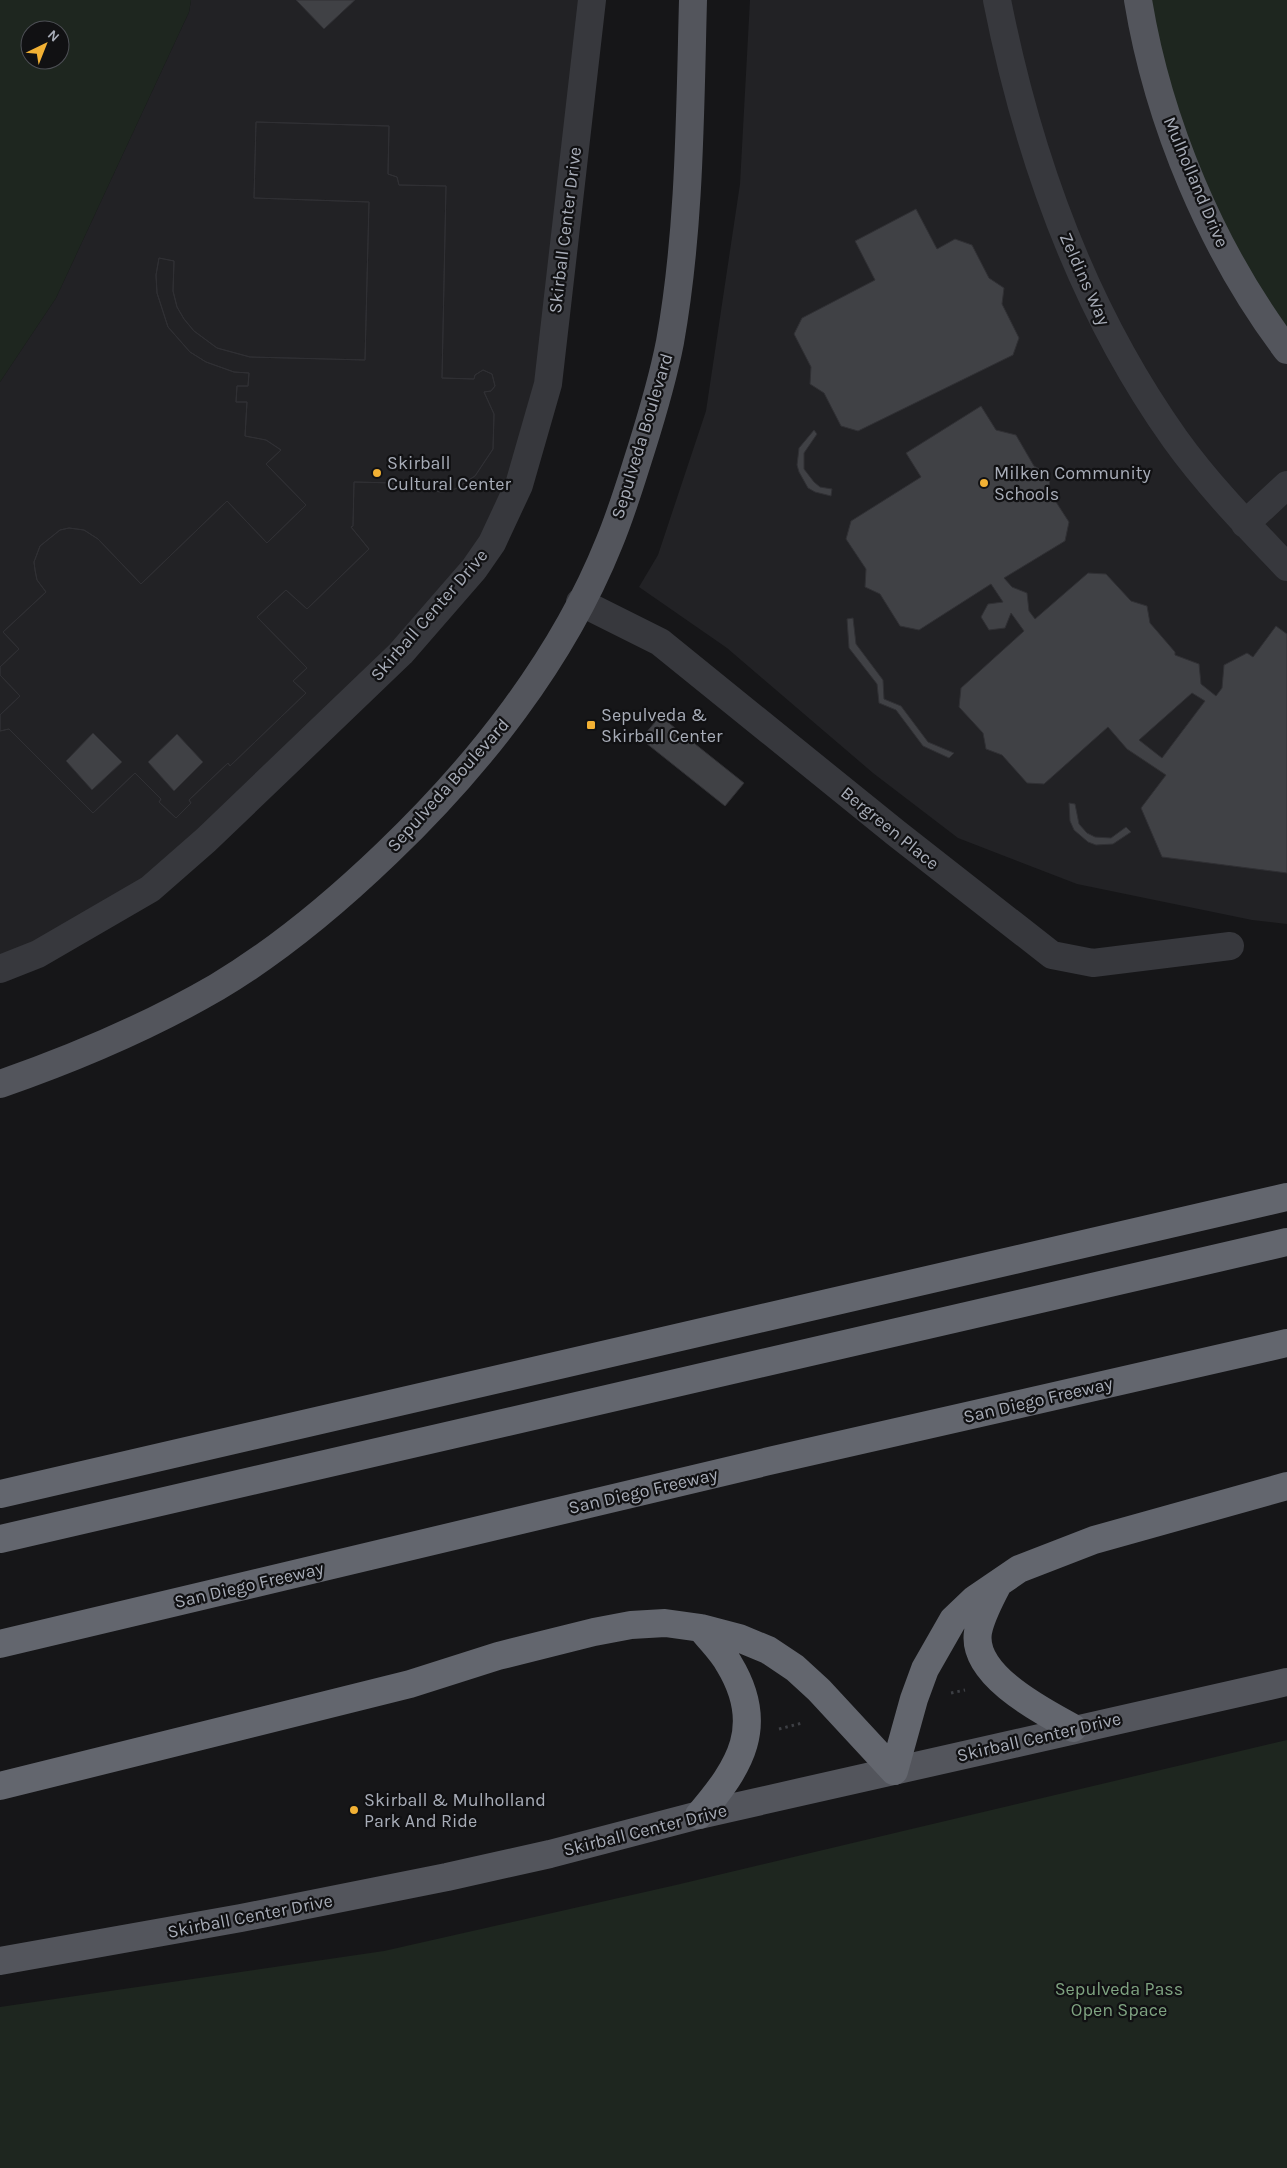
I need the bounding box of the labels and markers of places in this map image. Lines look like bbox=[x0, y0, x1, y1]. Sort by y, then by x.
place label: Skirball Cultural Center bbox=[387, 452, 512, 495]
place label: Milken Community Schools bbox=[994, 462, 1152, 505]
marker: Skirball Cultural Center bbox=[371, 467, 383, 479]
marker: Milken Community Schools bbox=[978, 477, 990, 489]
place label: Sepulveda & Skirball Center bbox=[601, 704, 723, 747]
marker: Sepulveda & Skirball Center bbox=[585, 719, 597, 731]
place label: Skirball & Mulholland Park And Ride bbox=[364, 1789, 546, 1832]
marker: Skirball & Mulholland Park And Ride bbox=[348, 1804, 360, 1816]

